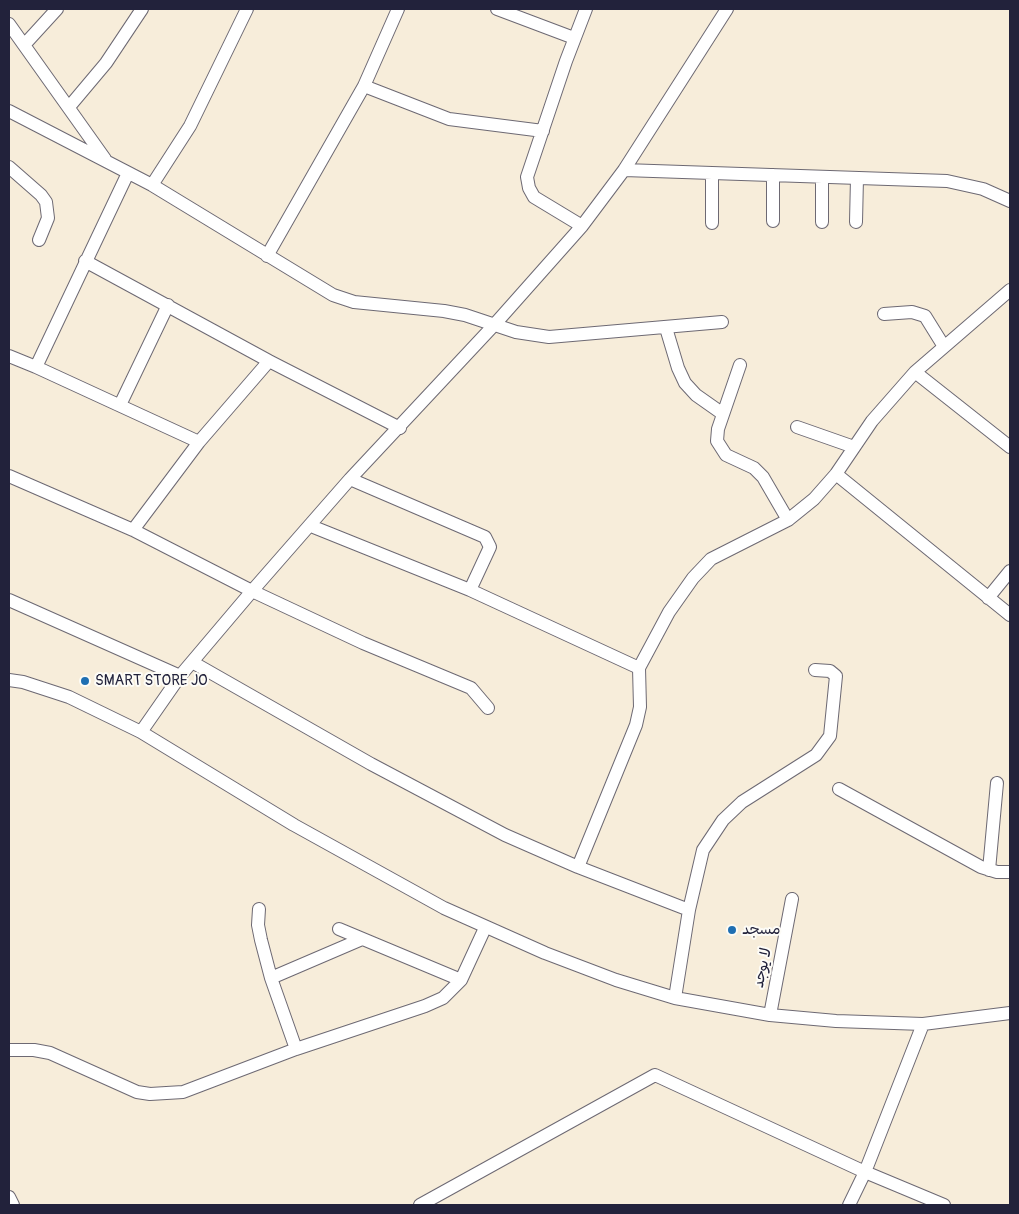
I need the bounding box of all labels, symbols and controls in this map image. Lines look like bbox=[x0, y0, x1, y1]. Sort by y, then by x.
place label: SMART STORE JO bbox=[95, 672, 208, 690]
marker: SMART STORE JO bbox=[79, 675, 91, 687]
place label: مسجد bbox=[742, 921, 781, 939]
marker: مسجد bbox=[726, 924, 738, 936]
street label: لا يوجد bbox=[750, 946, 776, 990]

